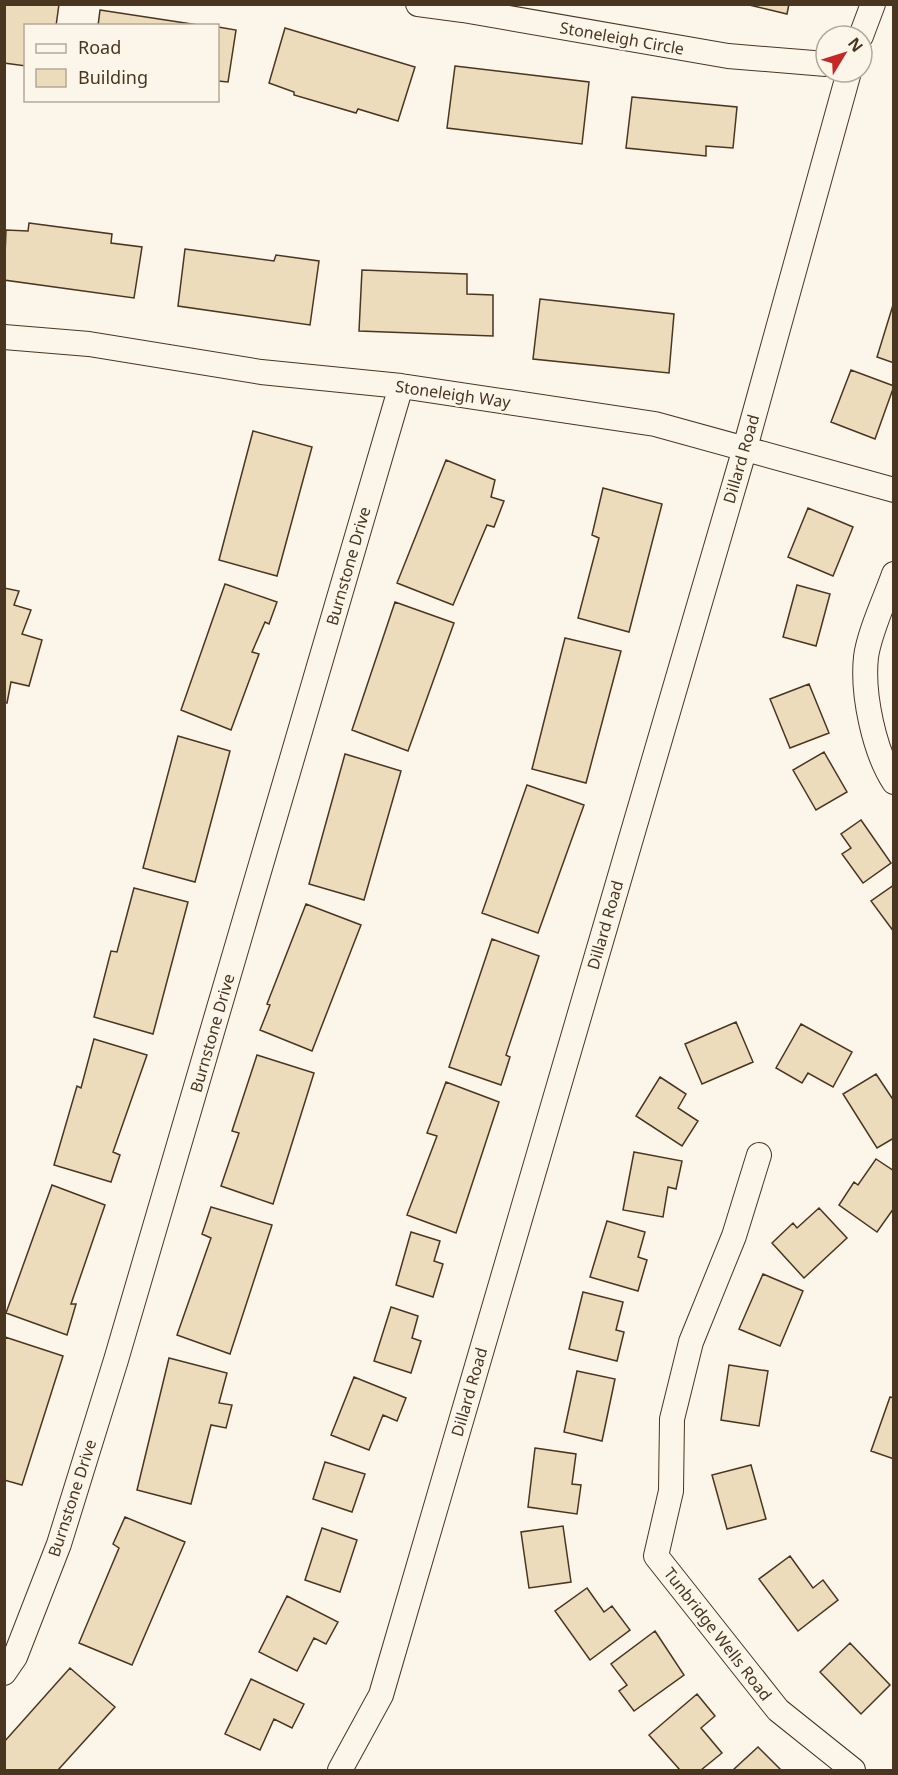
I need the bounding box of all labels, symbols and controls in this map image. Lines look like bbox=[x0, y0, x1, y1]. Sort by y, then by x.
street label: Stoneleigh Circle bbox=[558, 16, 686, 60]
legend bbox=[24, 24, 219, 102]
north arrow bbox=[814, 24, 874, 84]
text: N bbox=[843, 33, 868, 57]
text: Road bbox=[78, 35, 121, 59]
text: Building bbox=[78, 65, 148, 89]
street label: Stoneleigh Way bbox=[394, 375, 513, 413]
street label: Dillard Road bbox=[718, 412, 764, 506]
street label: Burnstone Drive bbox=[321, 504, 375, 628]
street label: Dillard Road bbox=[582, 878, 628, 972]
street label: Burnstone Drive bbox=[185, 971, 239, 1095]
street label: Dillard Road bbox=[446, 1345, 492, 1439]
street label: Burnstone Drive bbox=[43, 1436, 101, 1560]
street label: Tunbridge Wells Road bbox=[659, 1563, 777, 1705]

